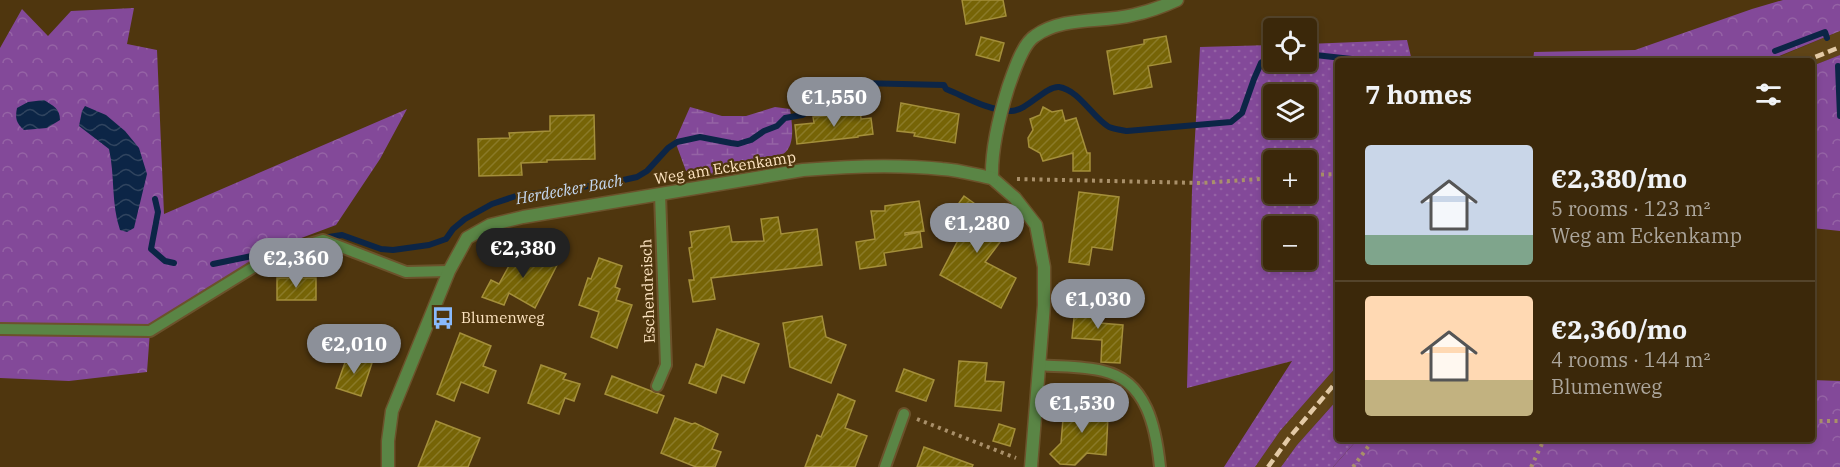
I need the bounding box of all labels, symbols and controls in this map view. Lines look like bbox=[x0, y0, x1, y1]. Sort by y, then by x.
map controls bbox=[1263, 18, 1317, 270]
button: locate bbox=[1263, 18, 1317, 72]
pin: €1,550 bbox=[785, 77, 883, 128]
text: 7 homes bbox=[1365, 77, 1472, 111]
icon: filters bbox=[1752, 78, 1785, 111]
text: €1,550 bbox=[801, 83, 867, 110]
button: layers bbox=[1263, 84, 1317, 138]
street label: Weg am Eckenkamp bbox=[653, 147, 797, 188]
button: + bbox=[1263, 150, 1317, 204]
text: €2,380/mo bbox=[1551, 161, 1687, 195]
icon: home bbox=[1413, 169, 1485, 241]
water label: Herdecker Bach bbox=[513, 170, 624, 208]
text: 5 rooms · 123 m² bbox=[1551, 195, 1710, 222]
pin: €1,280 bbox=[928, 203, 1026, 254]
text: €1,280 bbox=[944, 209, 1010, 236]
button: − bbox=[1263, 216, 1317, 270]
text: Weg am Eckenkamp bbox=[1551, 222, 1742, 249]
pin: €2,380 bbox=[474, 228, 572, 279]
text: €2,380 bbox=[490, 234, 556, 261]
pin: €2,360 bbox=[247, 238, 345, 289]
street label: Eschendreisch bbox=[636, 238, 659, 344]
text: €2,360 bbox=[263, 244, 329, 271]
pin: €1,030 bbox=[1049, 279, 1147, 330]
text: €1,030 bbox=[1065, 285, 1131, 312]
bus stop icon: Blumenweg bbox=[430, 305, 456, 331]
place label: Blumenweg bbox=[461, 308, 544, 327]
text: €2,360/mo bbox=[1551, 312, 1687, 346]
icon: home bbox=[1413, 320, 1485, 392]
pin: €2,010 bbox=[305, 324, 403, 375]
text: €2,010 bbox=[321, 330, 387, 357]
text: 4 rooms · 144 m² bbox=[1551, 346, 1710, 373]
text: Blumenweg bbox=[1551, 373, 1662, 400]
pin: €1,530 bbox=[1033, 383, 1131, 434]
text: €1,530 bbox=[1049, 389, 1115, 416]

